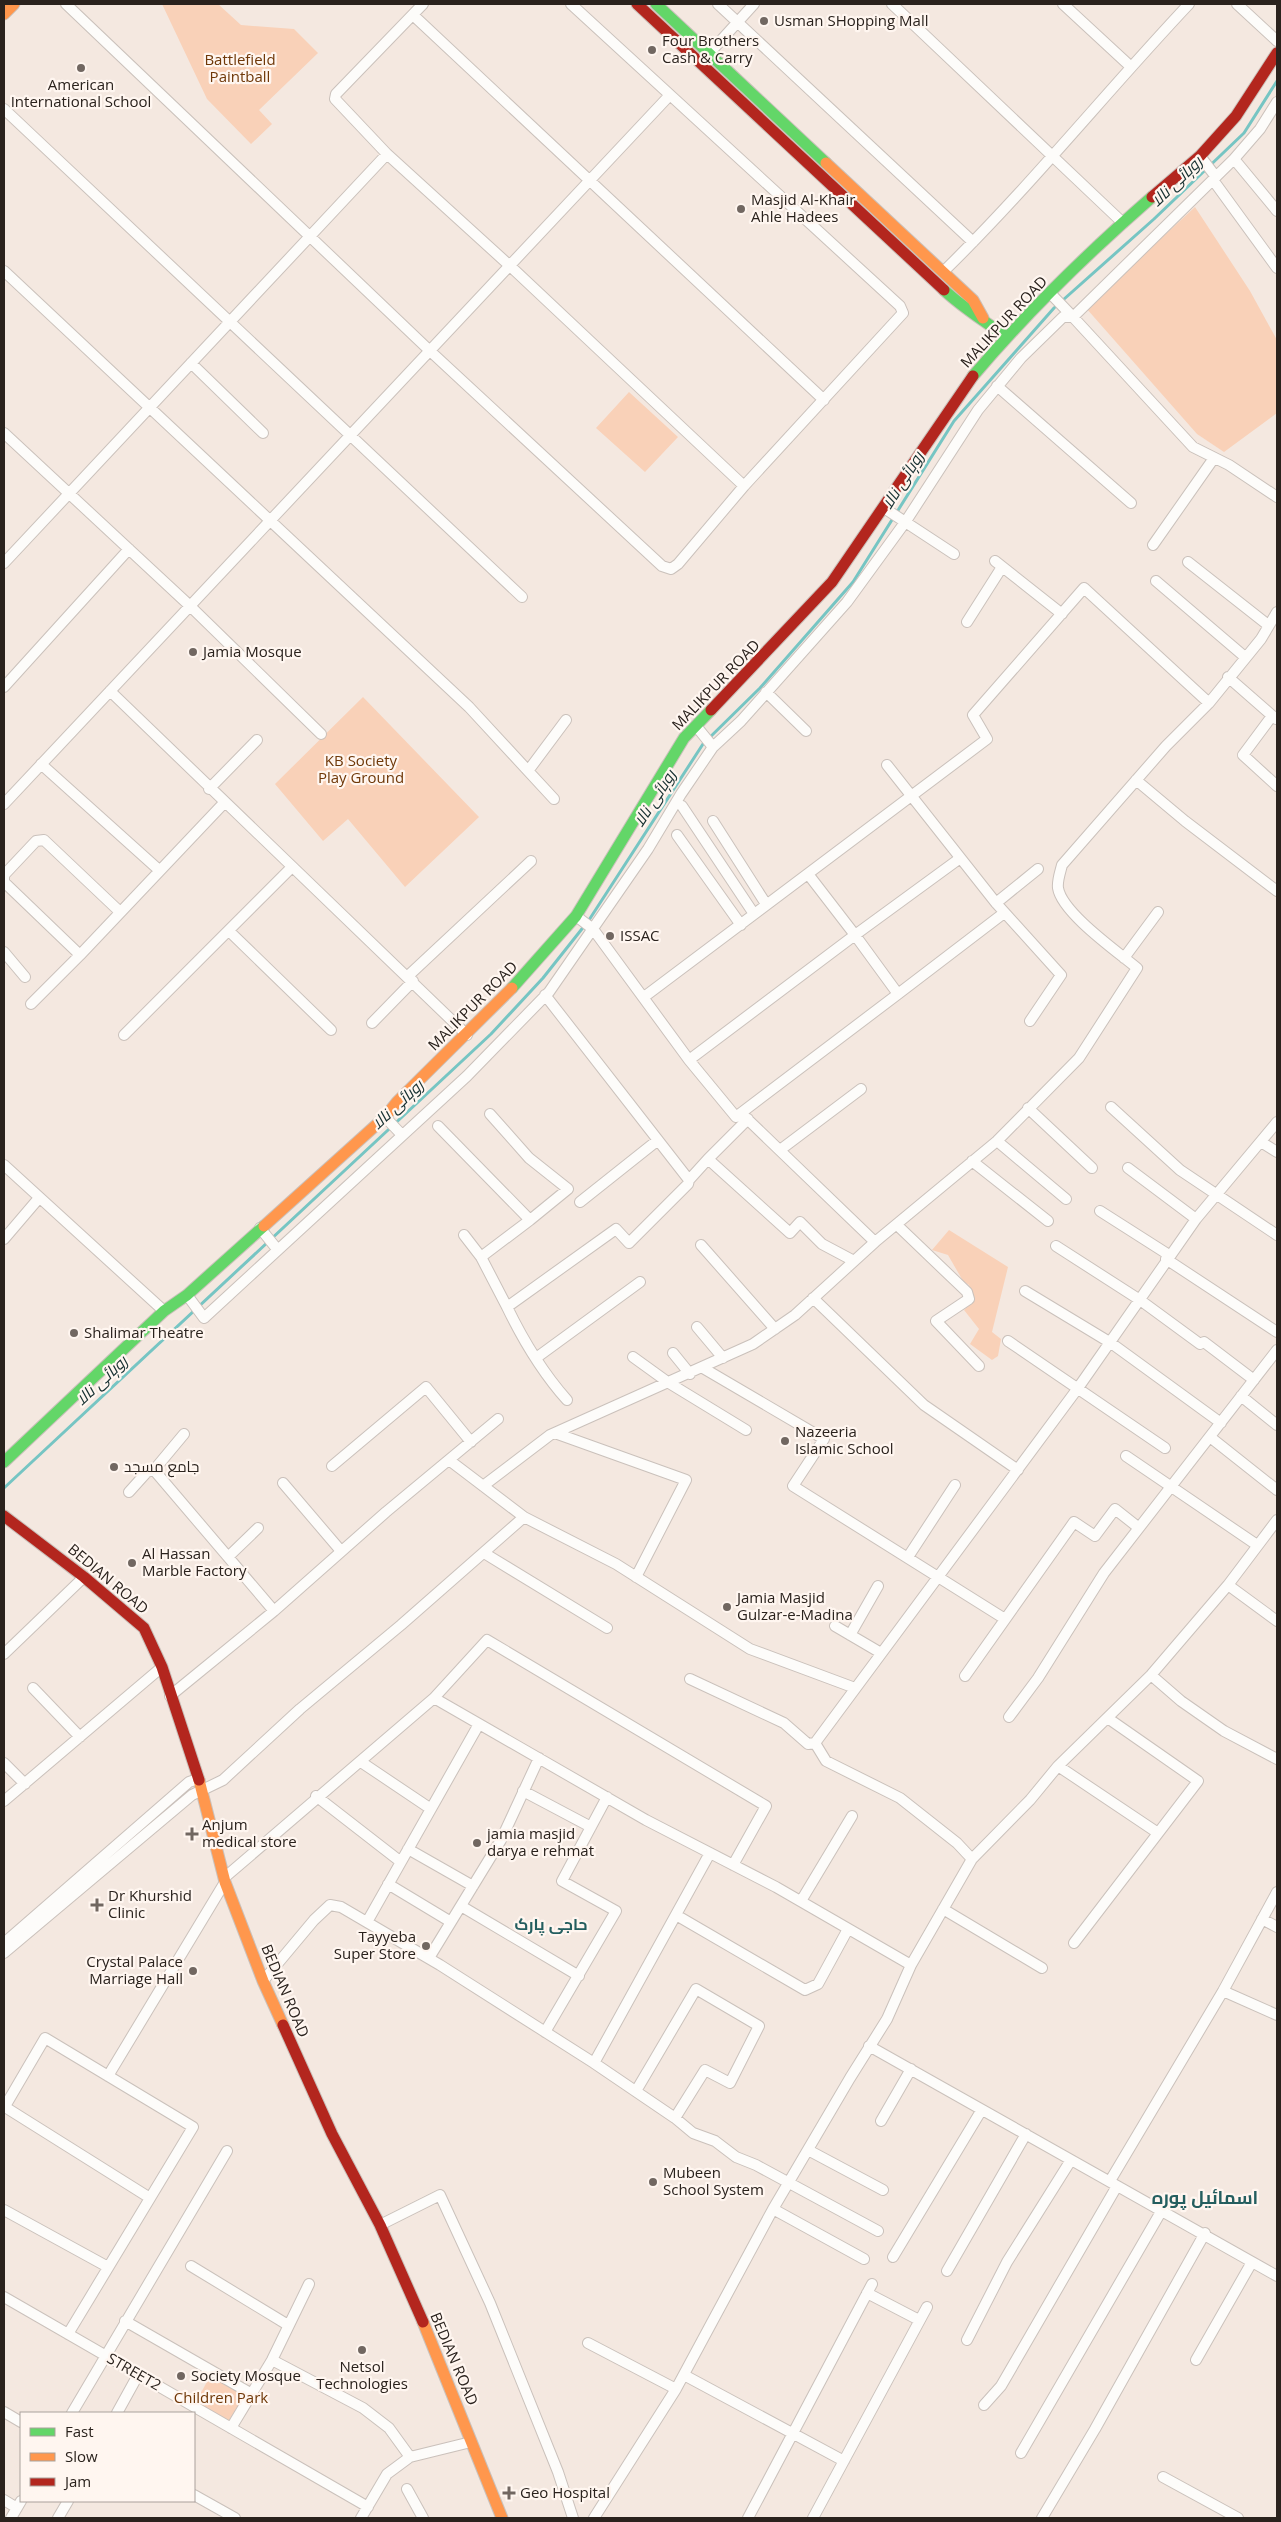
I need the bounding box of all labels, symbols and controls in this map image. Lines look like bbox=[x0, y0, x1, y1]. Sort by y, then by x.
place label: Usman SHopping Mall bbox=[774, 10, 929, 30]
marker: Usman SHopping Mall bbox=[758, 15, 770, 27]
place label: Four Brothers Cash & Carry bbox=[662, 30, 759, 67]
marker: Four Brothers Cash & Carry bbox=[646, 44, 658, 56]
park label: Battlefield Paintball bbox=[204, 49, 276, 86]
marker: American International School bbox=[75, 62, 87, 74]
place label: American International School bbox=[11, 74, 151, 111]
water label: روہائی نالا bbox=[1145, 150, 1208, 211]
place label: Masjid Al-Khair Ahle Hadees bbox=[751, 189, 855, 226]
marker: Masjid Al-Khair Ahle Hadees bbox=[735, 203, 747, 215]
street label: MALIKPUR ROAD bbox=[956, 271, 1051, 372]
water label: روہائی نالا bbox=[876, 446, 929, 513]
street label: MALIKPUR ROAD bbox=[667, 635, 764, 734]
place label: Jamia Mosque bbox=[201, 641, 302, 661]
marker: Jamia Mosque bbox=[187, 646, 199, 658]
park label: KB Society Play Ground bbox=[318, 750, 404, 787]
water label: روہائی نالا bbox=[627, 764, 682, 831]
place label: ISSAC bbox=[620, 925, 660, 945]
marker: ISSAC bbox=[604, 930, 616, 942]
street label: MALIKPUR ROAD bbox=[423, 956, 521, 1054]
water label: روہائی نالا bbox=[366, 1073, 429, 1134]
place label: Shalimar Theatre bbox=[84, 1322, 204, 1342]
marker: Shalimar Theatre bbox=[68, 1327, 80, 1339]
water label: روہائی نالا bbox=[70, 1349, 133, 1410]
place label: Nazeeria Islamic School bbox=[795, 1421, 894, 1458]
marker: Nazeeria Islamic School bbox=[779, 1435, 791, 1447]
place label: جامع مسجد bbox=[124, 1456, 199, 1478]
marker: جامع مسجد bbox=[108, 1461, 120, 1473]
street label: BEDIAN ROAD bbox=[64, 1539, 153, 1618]
place label: Al Hassan Marble Factory bbox=[142, 1543, 247, 1580]
marker: Al Hassan Marble Factory bbox=[126, 1557, 138, 1569]
place label: Jamia Masjid Gulzar-e-Madina bbox=[735, 1587, 853, 1624]
marker: Jamia Masjid Gulzar-e-Madina bbox=[721, 1601, 733, 1613]
place label: Anjum medical store bbox=[202, 1814, 297, 1851]
place label: jamia masjid darya e rehmat bbox=[486, 1823, 594, 1860]
marker: Anjum medical store bbox=[186, 1828, 198, 1840]
marker: jamia masjid darya e rehmat bbox=[471, 1837, 483, 1849]
place label: Dr Khurshid Clinic bbox=[108, 1885, 192, 1922]
marker: Dr Khurshid Clinic bbox=[90, 1898, 104, 1912]
district label: حاجی پارک bbox=[514, 1913, 588, 1936]
place label: Tayyeba Super Store bbox=[334, 1926, 416, 1963]
marker: Tayyeba Super Store bbox=[420, 1940, 432, 1952]
street label: BEDIAN ROAD bbox=[257, 1941, 314, 2040]
place label: Crystal Palace Marriage Hall bbox=[86, 1951, 183, 1988]
marker: Crystal Palace Marriage Hall bbox=[187, 1965, 199, 1977]
place label: Mubeen School System bbox=[663, 2162, 764, 2199]
marker: Mubeen School System bbox=[647, 2176, 659, 2188]
district label: اسمائیل پورہ bbox=[1152, 2185, 1258, 2210]
street label: BEDIAN ROAD bbox=[426, 2309, 483, 2408]
marker: Netsol Technologies bbox=[356, 2344, 368, 2356]
street label: STREET2 bbox=[104, 2348, 165, 2395]
place label: Netsol Technologies bbox=[316, 2356, 408, 2393]
place label: Society Mosque bbox=[191, 2365, 301, 2385]
marker: Society Mosque bbox=[175, 2370, 187, 2382]
park label: Children Park bbox=[174, 2387, 268, 2407]
legend bbox=[20, 2412, 195, 2502]
text: Fast bbox=[65, 2421, 94, 2441]
text: Slow bbox=[65, 2446, 98, 2466]
text: Jam bbox=[63, 2471, 91, 2491]
place label: Geo Hospital bbox=[520, 2482, 610, 2502]
marker: Geo Hospital bbox=[502, 2486, 516, 2500]

